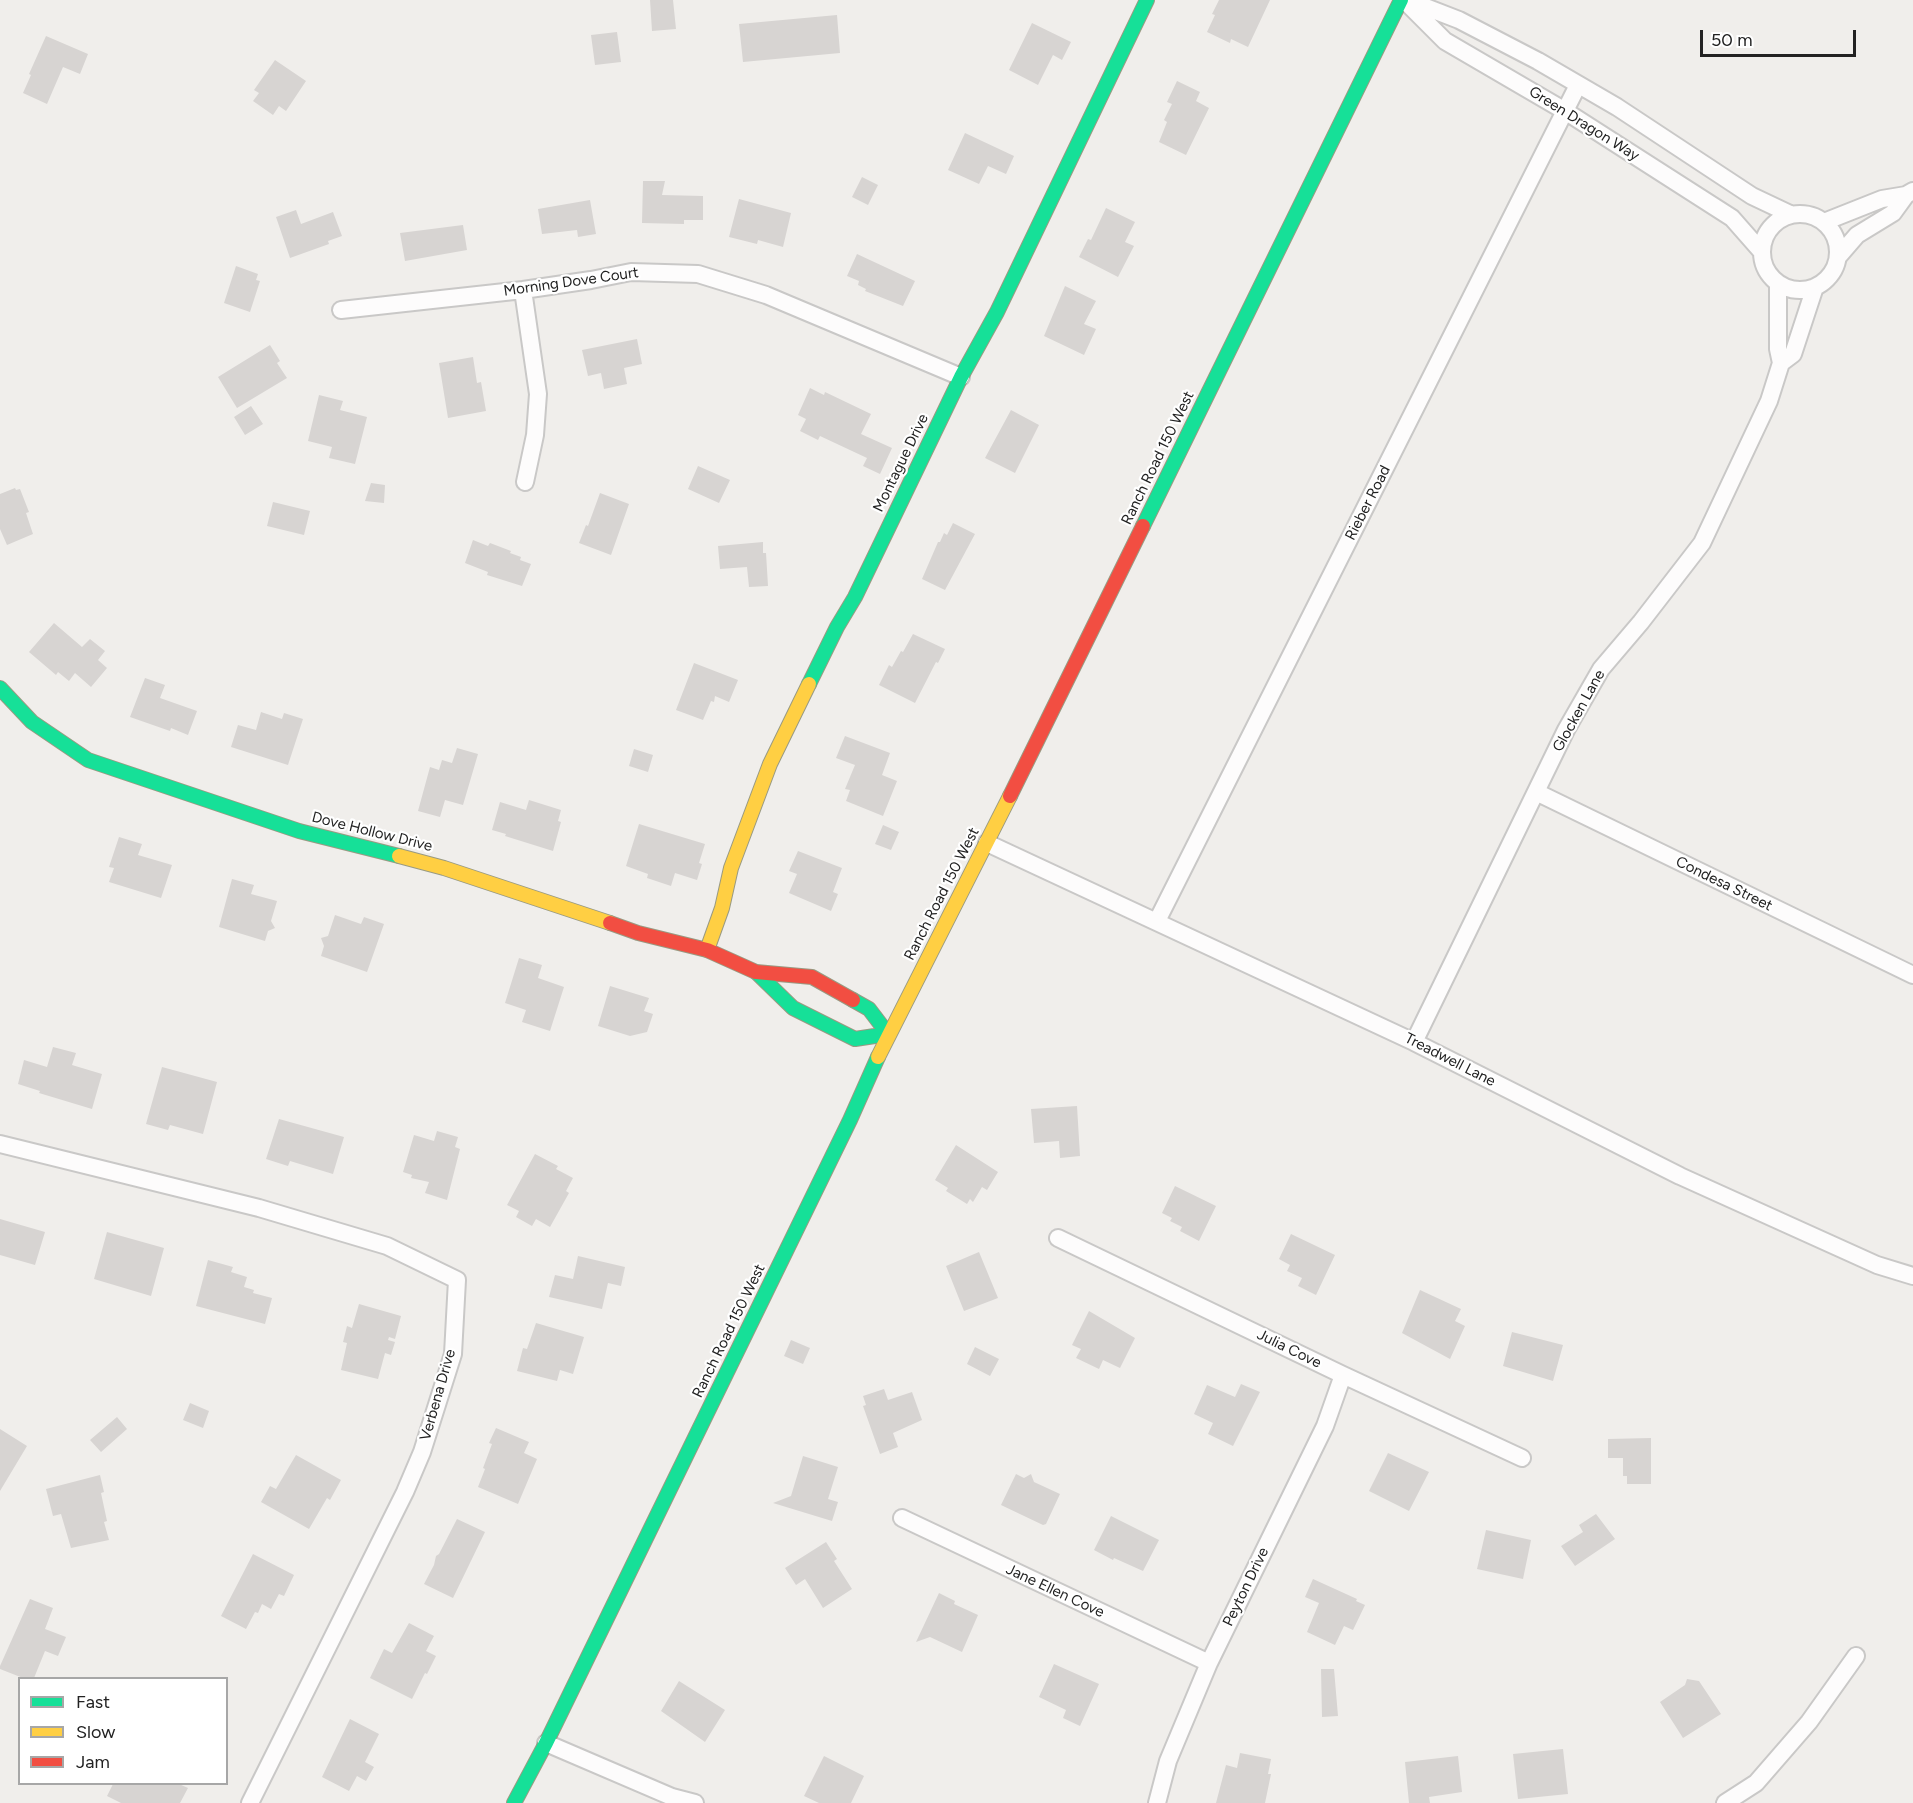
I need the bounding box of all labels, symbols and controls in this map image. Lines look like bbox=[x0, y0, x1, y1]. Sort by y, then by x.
scale bar bbox=[1703, 18, 1859, 56]
text: 50 m bbox=[1711, 29, 1753, 51]
street label: Green Dragon Way bbox=[1525, 83, 1643, 165]
street label: Morning Dove Court bbox=[502, 264, 640, 300]
street label: Ranch Road 150 West bbox=[1118, 388, 1198, 528]
street label: Montague Drive bbox=[870, 411, 932, 515]
street label: Rieber Road bbox=[1342, 463, 1394, 543]
street label: Glocken Lane bbox=[1549, 667, 1609, 755]
street label: Dove Hollow Drive bbox=[310, 808, 434, 856]
street label: Ranch Road 150 West bbox=[901, 825, 983, 963]
street label: Condesa Street bbox=[1673, 853, 1775, 915]
street label: Treadwell Lane bbox=[1402, 1029, 1498, 1091]
street label: Ranch Road 150 West bbox=[689, 1261, 769, 1401]
street label: Julia Cove bbox=[1254, 1326, 1324, 1372]
street label: Verbena Drive bbox=[416, 1347, 460, 1443]
street label: Peyton Drive bbox=[1219, 1545, 1273, 1629]
street label: Jane Ellen Cove bbox=[1003, 1560, 1107, 1622]
legend bbox=[18, 1677, 228, 1785]
text: Fast bbox=[76, 1691, 110, 1713]
text: Slow bbox=[76, 1721, 115, 1743]
text: Jam bbox=[76, 1751, 110, 1773]

